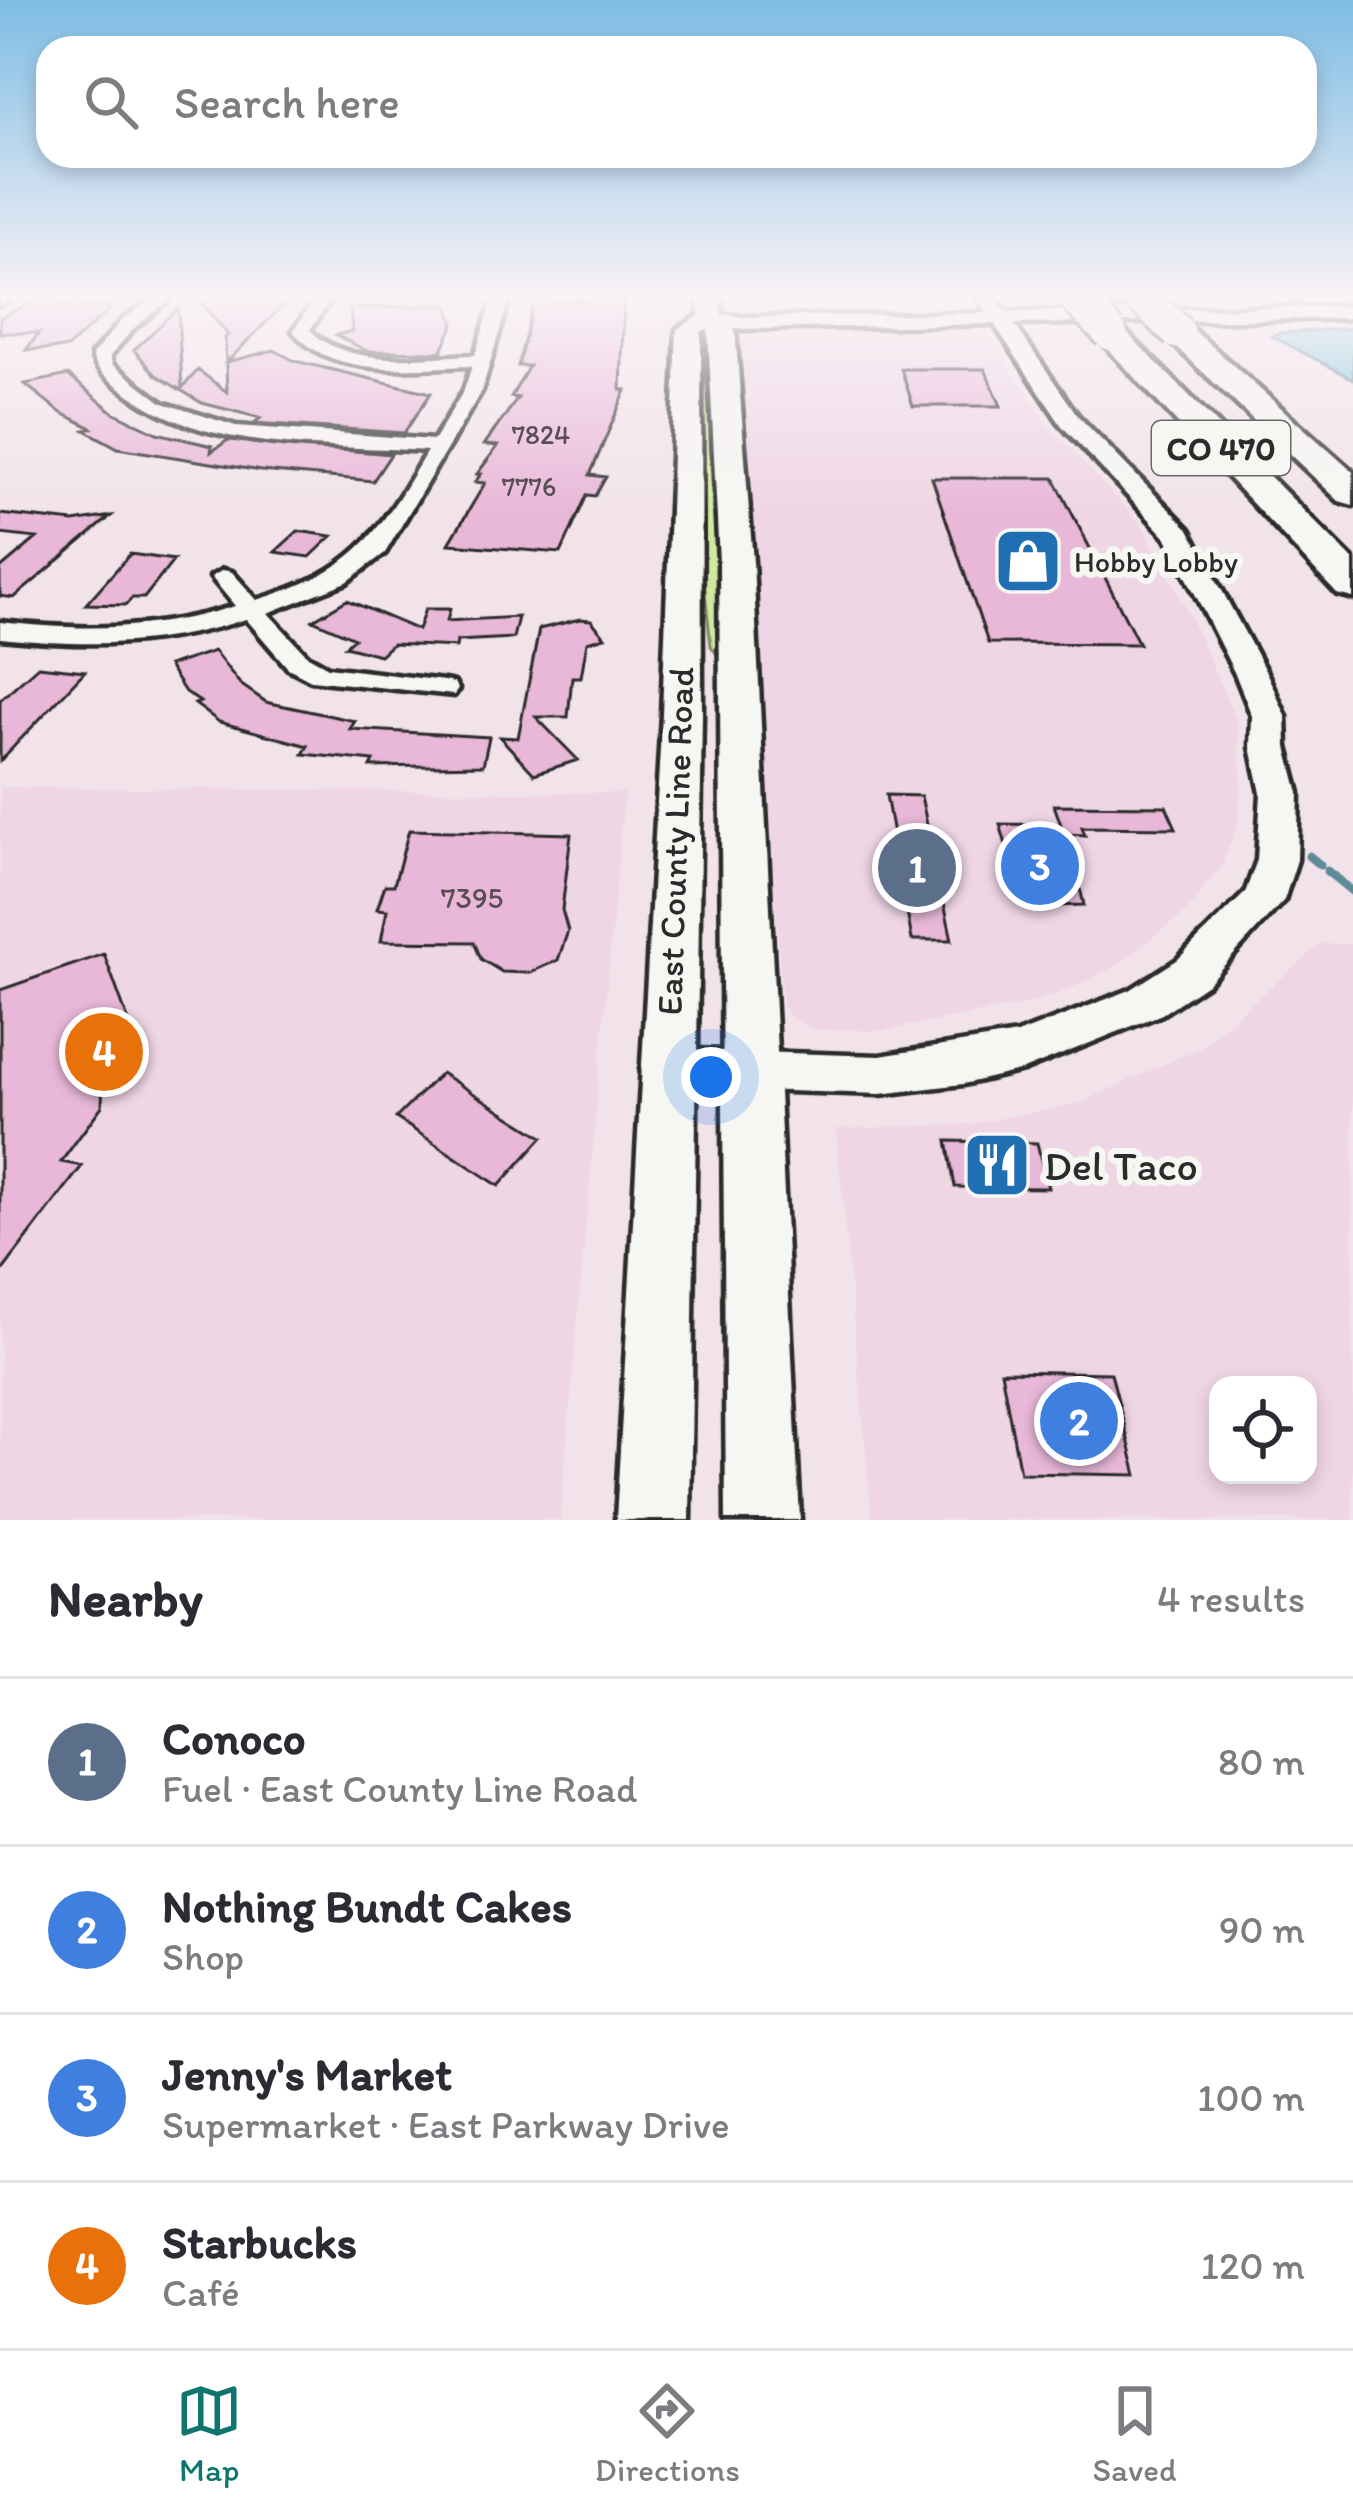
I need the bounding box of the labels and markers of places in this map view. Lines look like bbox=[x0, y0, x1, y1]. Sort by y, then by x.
shop icon: Hobby Lobby bbox=[993, 526, 1063, 596]
place label: Hobby Lobby bbox=[1074, 543, 1238, 580]
pin: 3 bbox=[1001, 821, 1079, 911]
pin: 1 bbox=[878, 823, 956, 913]
pin: 4 bbox=[65, 1007, 143, 1097]
restaurant icon: Del Taco bbox=[962, 1130, 1032, 1200]
place label: Del Taco bbox=[1044, 1140, 1198, 1191]
pin: 2 bbox=[1040, 1376, 1118, 1466]

